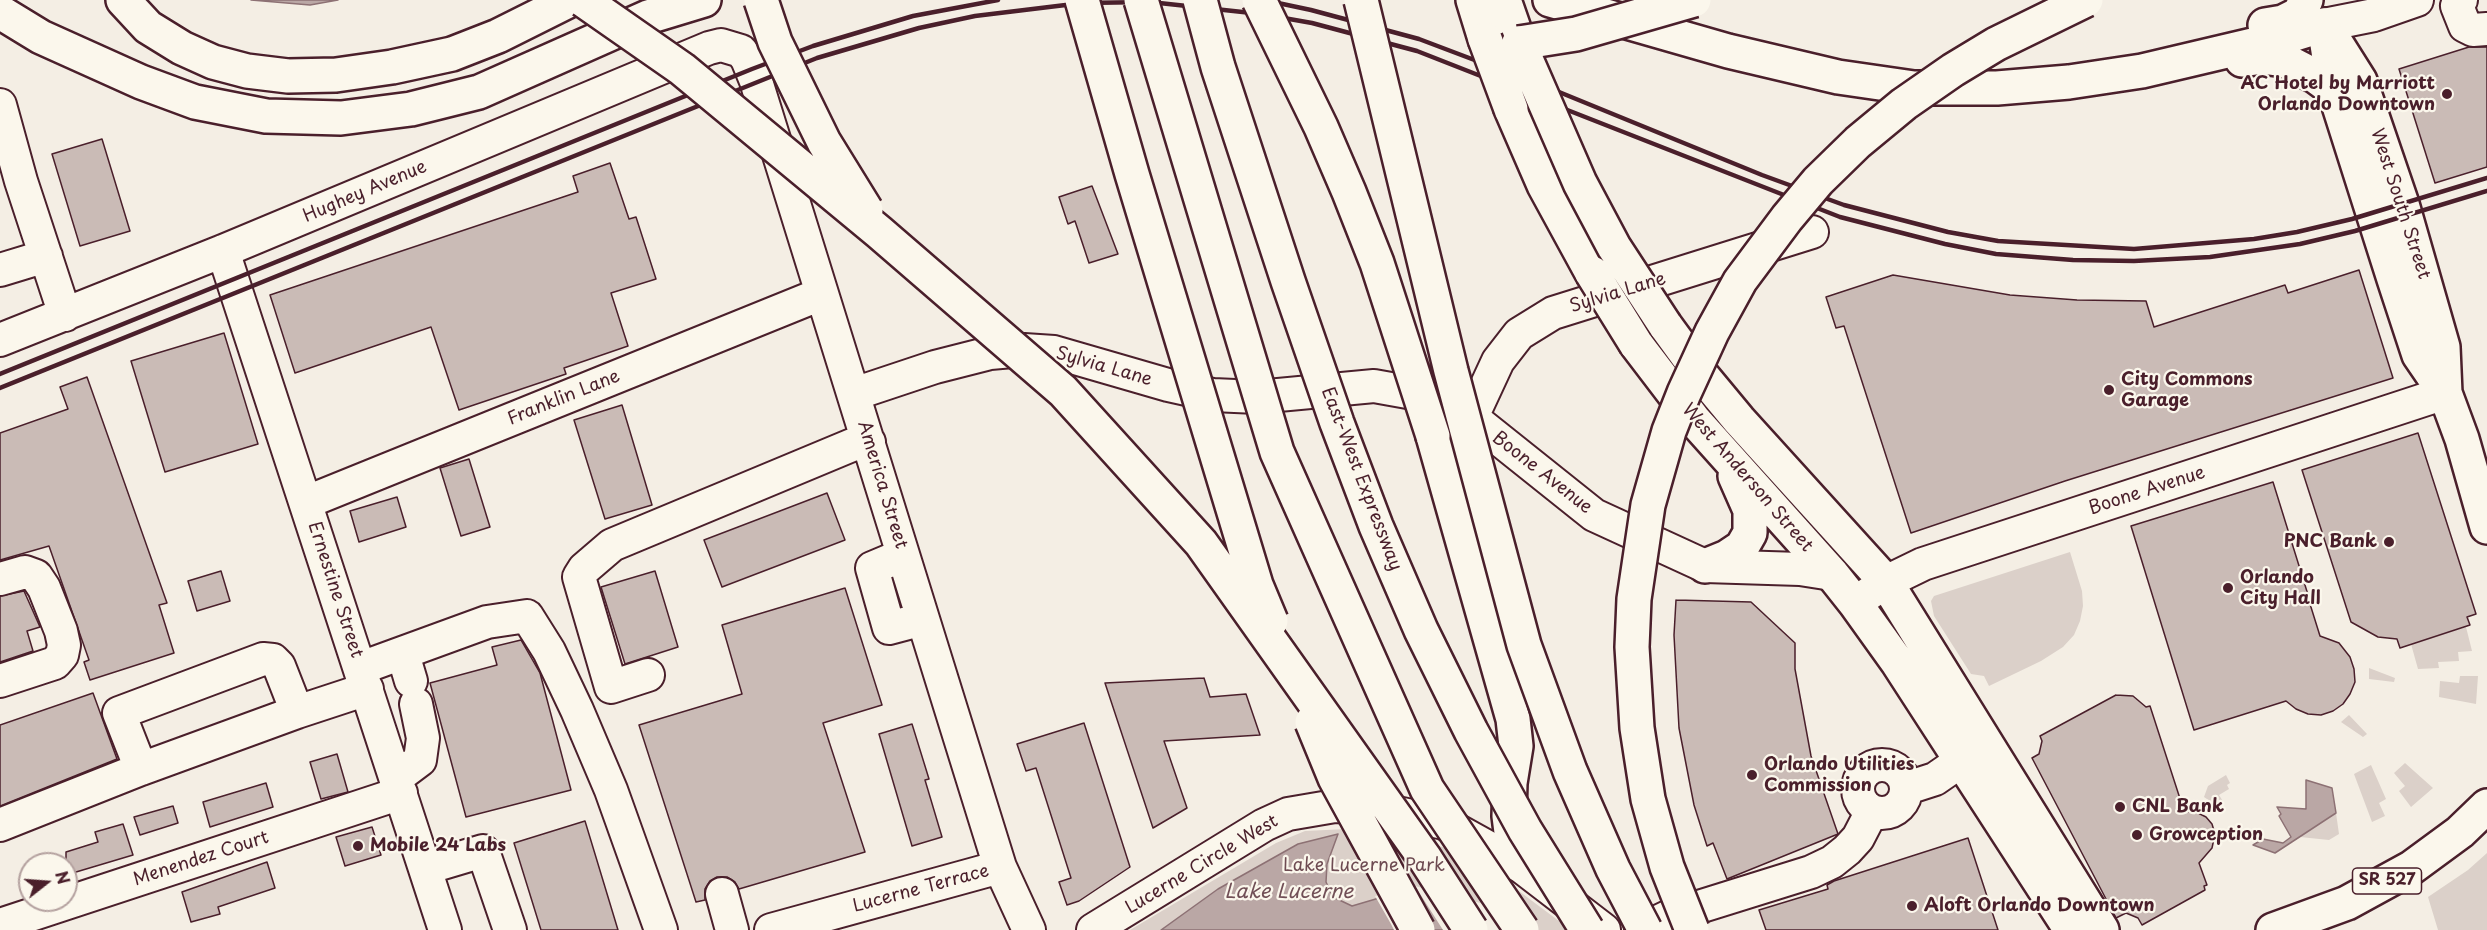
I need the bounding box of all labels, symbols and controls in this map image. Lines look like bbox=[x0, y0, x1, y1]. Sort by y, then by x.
place label: AC Hotel by Marriott Orlando Downtown bbox=[2241, 73, 2435, 116]
marker: AC Hotel by Marriott Orlando Downtown bbox=[2440, 87, 2454, 101]
street label: West South Street bbox=[2365, 126, 2435, 282]
street label: Hughey Avenue bbox=[300, 156, 430, 228]
street label: Sylvia Lane bbox=[1567, 268, 1669, 318]
street label: Sylvia Lane bbox=[1053, 343, 1155, 391]
street label: Franklin Lane bbox=[505, 366, 623, 430]
place label: City Commons Garage bbox=[2121, 369, 2253, 412]
marker: City Commons Garage bbox=[2102, 383, 2116, 397]
street label: East-West Expressway bbox=[1316, 384, 1406, 574]
street label: West Anderson Street bbox=[1677, 399, 1817, 557]
street label: America Street bbox=[852, 418, 912, 552]
street label: Boone Avenue bbox=[1488, 427, 1596, 519]
street label: Boone Avenue bbox=[2086, 462, 2208, 520]
street label: Ernestine Street bbox=[303, 519, 367, 661]
place label: PNC Bank bbox=[2284, 531, 2377, 553]
marker: PNC Bank bbox=[2382, 535, 2396, 549]
place label: Orlando City Hall bbox=[2240, 567, 2321, 610]
marker: Orlando City Hall bbox=[2221, 581, 2235, 595]
place label: Orlando Utilities Commission bbox=[1764, 754, 1914, 796]
marker: Orlando Utilities Commission bbox=[1745, 768, 1759, 782]
place label: CNL Bank bbox=[2132, 796, 2224, 818]
marker: CNL Bank bbox=[2113, 800, 2127, 814]
street label: Lucerne Circle West bbox=[1122, 811, 1282, 919]
place label: Growception bbox=[2149, 824, 2263, 846]
street label: Menendez Court bbox=[131, 827, 271, 891]
marker: Growception bbox=[2130, 828, 2144, 842]
place label: Mobile 24 Labs bbox=[370, 835, 506, 857]
marker: Mobile 24 Labs bbox=[351, 839, 365, 853]
north arrow bbox=[18, 852, 78, 912]
park label: Lake Lucerne Park bbox=[1283, 855, 1445, 877]
street label: Lucerne Terrace bbox=[851, 860, 991, 918]
text: N bbox=[50, 868, 77, 887]
road number: SR 527 bbox=[2352, 868, 2422, 894]
water label: Lake Lucerne bbox=[1225, 880, 1353, 904]
place label: Aloft Orlando Downtown bbox=[1924, 895, 2155, 917]
marker: Aloft Orlando Downtown bbox=[1905, 899, 1919, 913]

